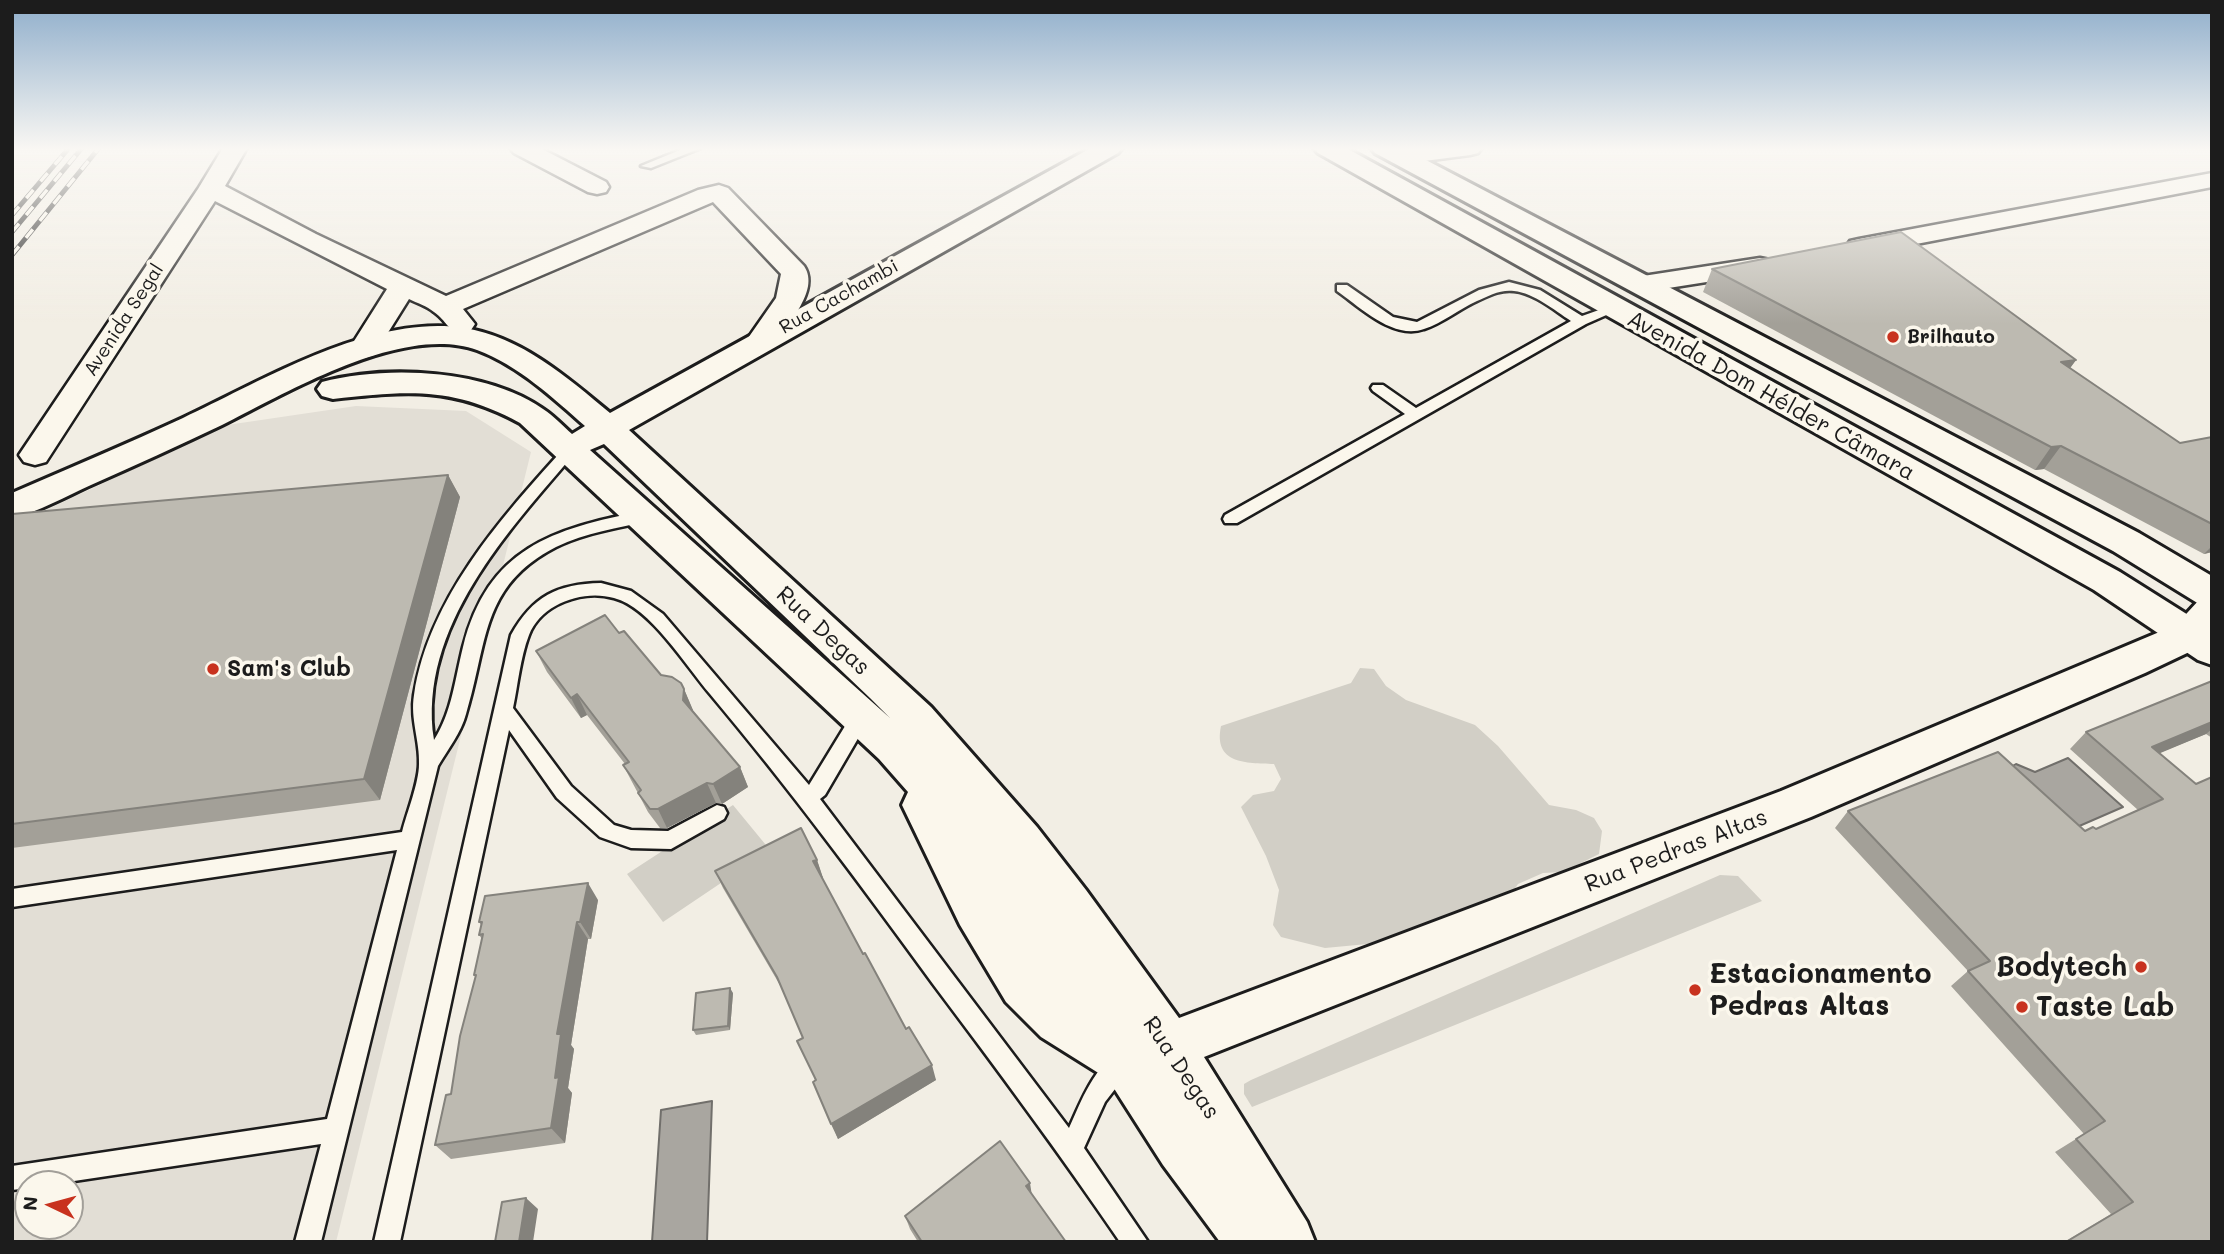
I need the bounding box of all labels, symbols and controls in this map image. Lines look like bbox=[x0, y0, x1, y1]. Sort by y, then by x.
street label: Rua Cachambi bbox=[775, 255, 903, 339]
street label: Avenida Segal bbox=[79, 260, 169, 380]
street label: Avenida Dom Hélder Câmara bbox=[1622, 305, 1920, 487]
place label: Brilhauto bbox=[1907, 326, 1995, 348]
marker: Brilhauto bbox=[1885, 329, 1901, 345]
street label: Rua Degas bbox=[770, 581, 876, 681]
place label: Sam's Club bbox=[227, 655, 351, 683]
marker: Sam's Club bbox=[205, 661, 221, 677]
street label: Rua Pedras Altas bbox=[1581, 803, 1771, 899]
place label: Bodytech bbox=[1996, 950, 2127, 984]
place label: Estacionamento Pedras Altas bbox=[1709, 957, 1932, 1023]
marker: Bodytech bbox=[2133, 959, 2149, 975]
marker: Estacionamento Pedras Altas bbox=[1687, 982, 1703, 998]
place label: Taste Lab bbox=[2036, 990, 2174, 1024]
marker: Taste Lab bbox=[2014, 999, 2030, 1015]
street label: Rua Degas bbox=[1137, 1011, 1225, 1125]
north arrow bbox=[14, 1170, 84, 1240]
text: N bbox=[16, 1195, 43, 1212]

